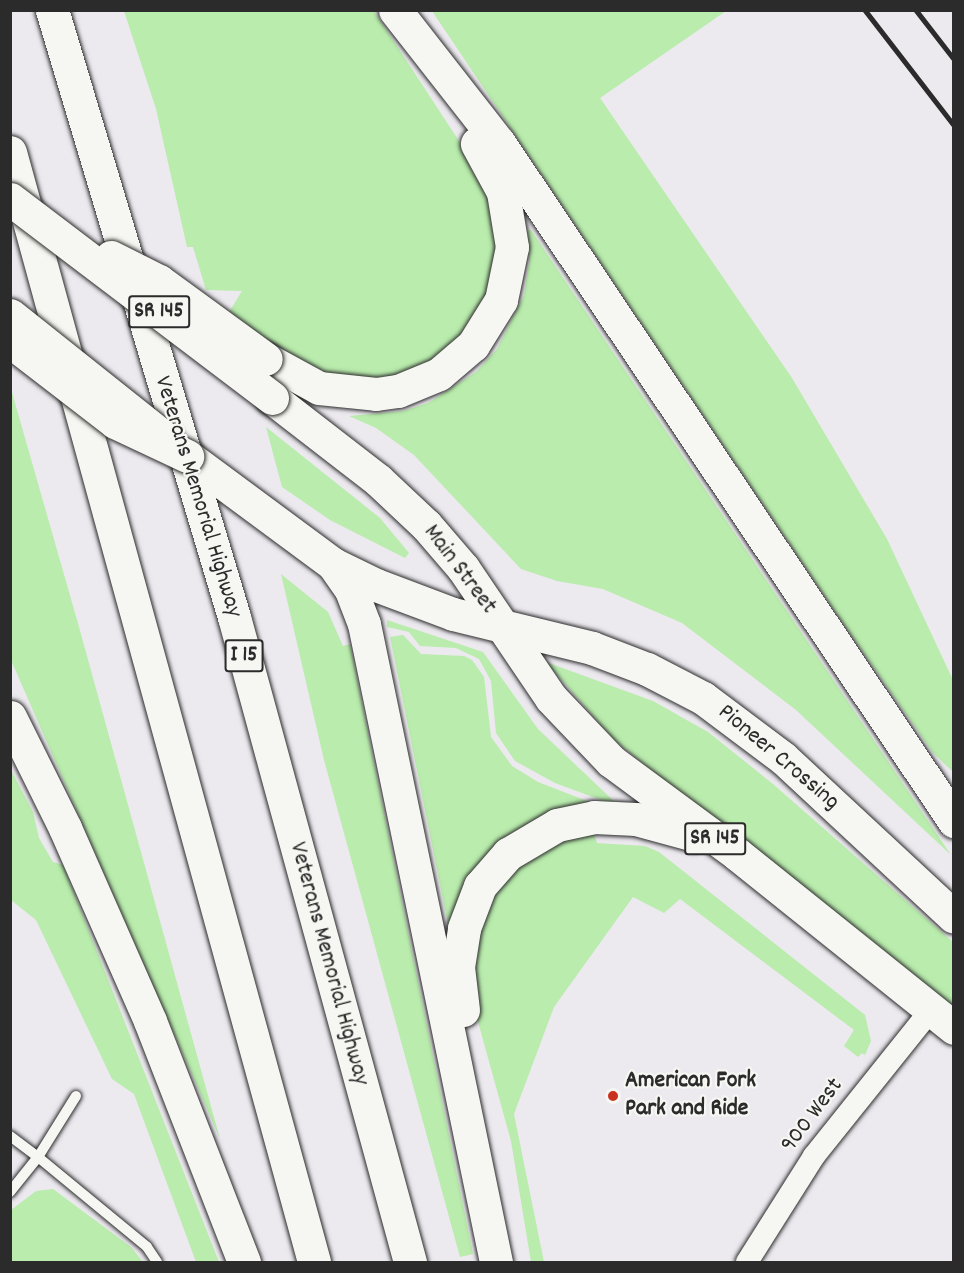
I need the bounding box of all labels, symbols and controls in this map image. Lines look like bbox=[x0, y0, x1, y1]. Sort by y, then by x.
road number: SR 145 bbox=[128, 293, 190, 331]
street label: Veterans Memorial Highway bbox=[147, 373, 247, 621]
street label: Main Street bbox=[416, 520, 502, 620]
road number: I 15 bbox=[224, 637, 264, 675]
street label: Pioneer Crossing bbox=[711, 699, 845, 817]
road number: SR 145 bbox=[684, 820, 746, 858]
street label: Veterans Memorial Highway bbox=[282, 839, 374, 1089]
place label: American Fork Park and Ride bbox=[625, 1068, 756, 1124]
street label: 900 West bbox=[776, 1073, 850, 1159]
marker: American Fork Park and Ride bbox=[606, 1089, 620, 1103]

